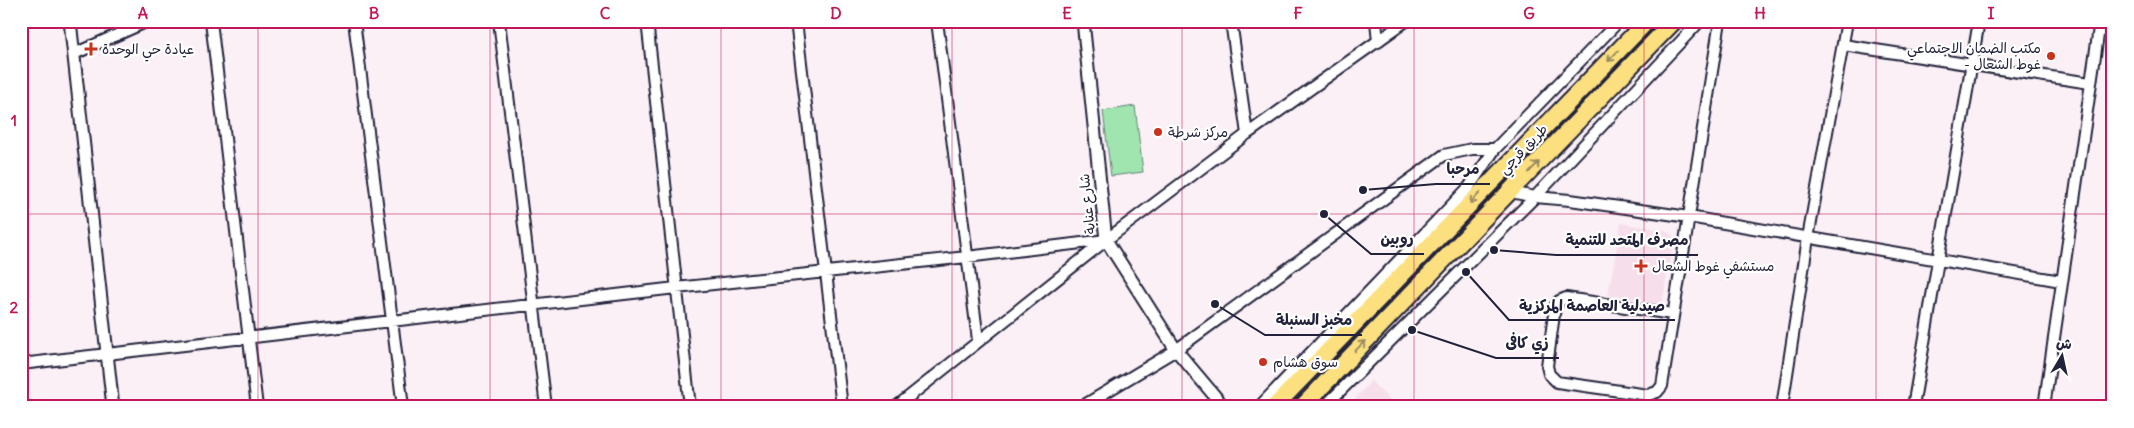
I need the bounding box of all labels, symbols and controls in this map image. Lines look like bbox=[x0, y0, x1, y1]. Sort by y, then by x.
text: A bbox=[138, 3, 148, 23]
text: B bbox=[369, 3, 380, 23]
text: C bbox=[600, 3, 611, 23]
text: D bbox=[830, 3, 842, 23]
text: E bbox=[1062, 3, 1072, 23]
text: F bbox=[1293, 3, 1303, 23]
text: G bbox=[1523, 3, 1535, 23]
text: H bbox=[1754, 3, 1766, 23]
text: I bbox=[1988, 3, 1995, 23]
place label: مكتب الضمان الاجتماعي - غوط الشعال bbox=[1907, 39, 2041, 73]
place label: عيادة حي الوحدة bbox=[102, 40, 194, 62]
marker: عيادة حي الوحدة bbox=[84, 42, 98, 56]
one-way arrow bbox=[1607, 50, 1619, 63]
marker: مكتب الضمان الاجتماعي - غوط الشعال bbox=[2045, 50, 2057, 62]
text: 1 bbox=[11, 110, 17, 130]
street label: طريق قرجي bbox=[1495, 120, 1554, 181]
place label: مركز شرطة bbox=[1168, 123, 1228, 141]
marker: مركز شرطة bbox=[1152, 126, 1164, 138]
callout: مرحبا bbox=[1436, 154, 1490, 184]
text: مرحبا bbox=[1446, 159, 1480, 178]
one-way arrow bbox=[1528, 161, 1540, 174]
street label: شارع عنابة bbox=[1075, 173, 1100, 235]
one-way arrow bbox=[1469, 192, 1481, 205]
callout: روبين bbox=[1371, 224, 1424, 254]
callout: مصرف المتحد للتنمية bbox=[1556, 225, 1698, 255]
text: روبين bbox=[1381, 229, 1414, 248]
text: مصرف المتحد للتنمية bbox=[1566, 230, 1688, 249]
place label: مستشفي غوط الشعال bbox=[1652, 257, 1774, 279]
marker: مستشفي غوط الشعال bbox=[1634, 259, 1648, 273]
callout: صيدلية العاصمة المركزية bbox=[1509, 290, 1675, 320]
text: صيدلية العاصمة المركزية bbox=[1519, 296, 1665, 315]
text: 2 bbox=[10, 297, 19, 317]
callout: مخبز السنبلة bbox=[1265, 305, 1362, 335]
text: مخبز السنبلة bbox=[1276, 310, 1352, 329]
callout: زي كافى bbox=[1496, 328, 1559, 358]
north arrow bbox=[2036, 330, 2086, 380]
text: زي كافى bbox=[1505, 332, 1549, 355]
text: ش bbox=[2055, 333, 2073, 353]
one-way arrow bbox=[1354, 340, 1366, 353]
place label: سوق هشام bbox=[1273, 353, 1338, 373]
marker: سوق هشام bbox=[1257, 356, 1269, 368]

